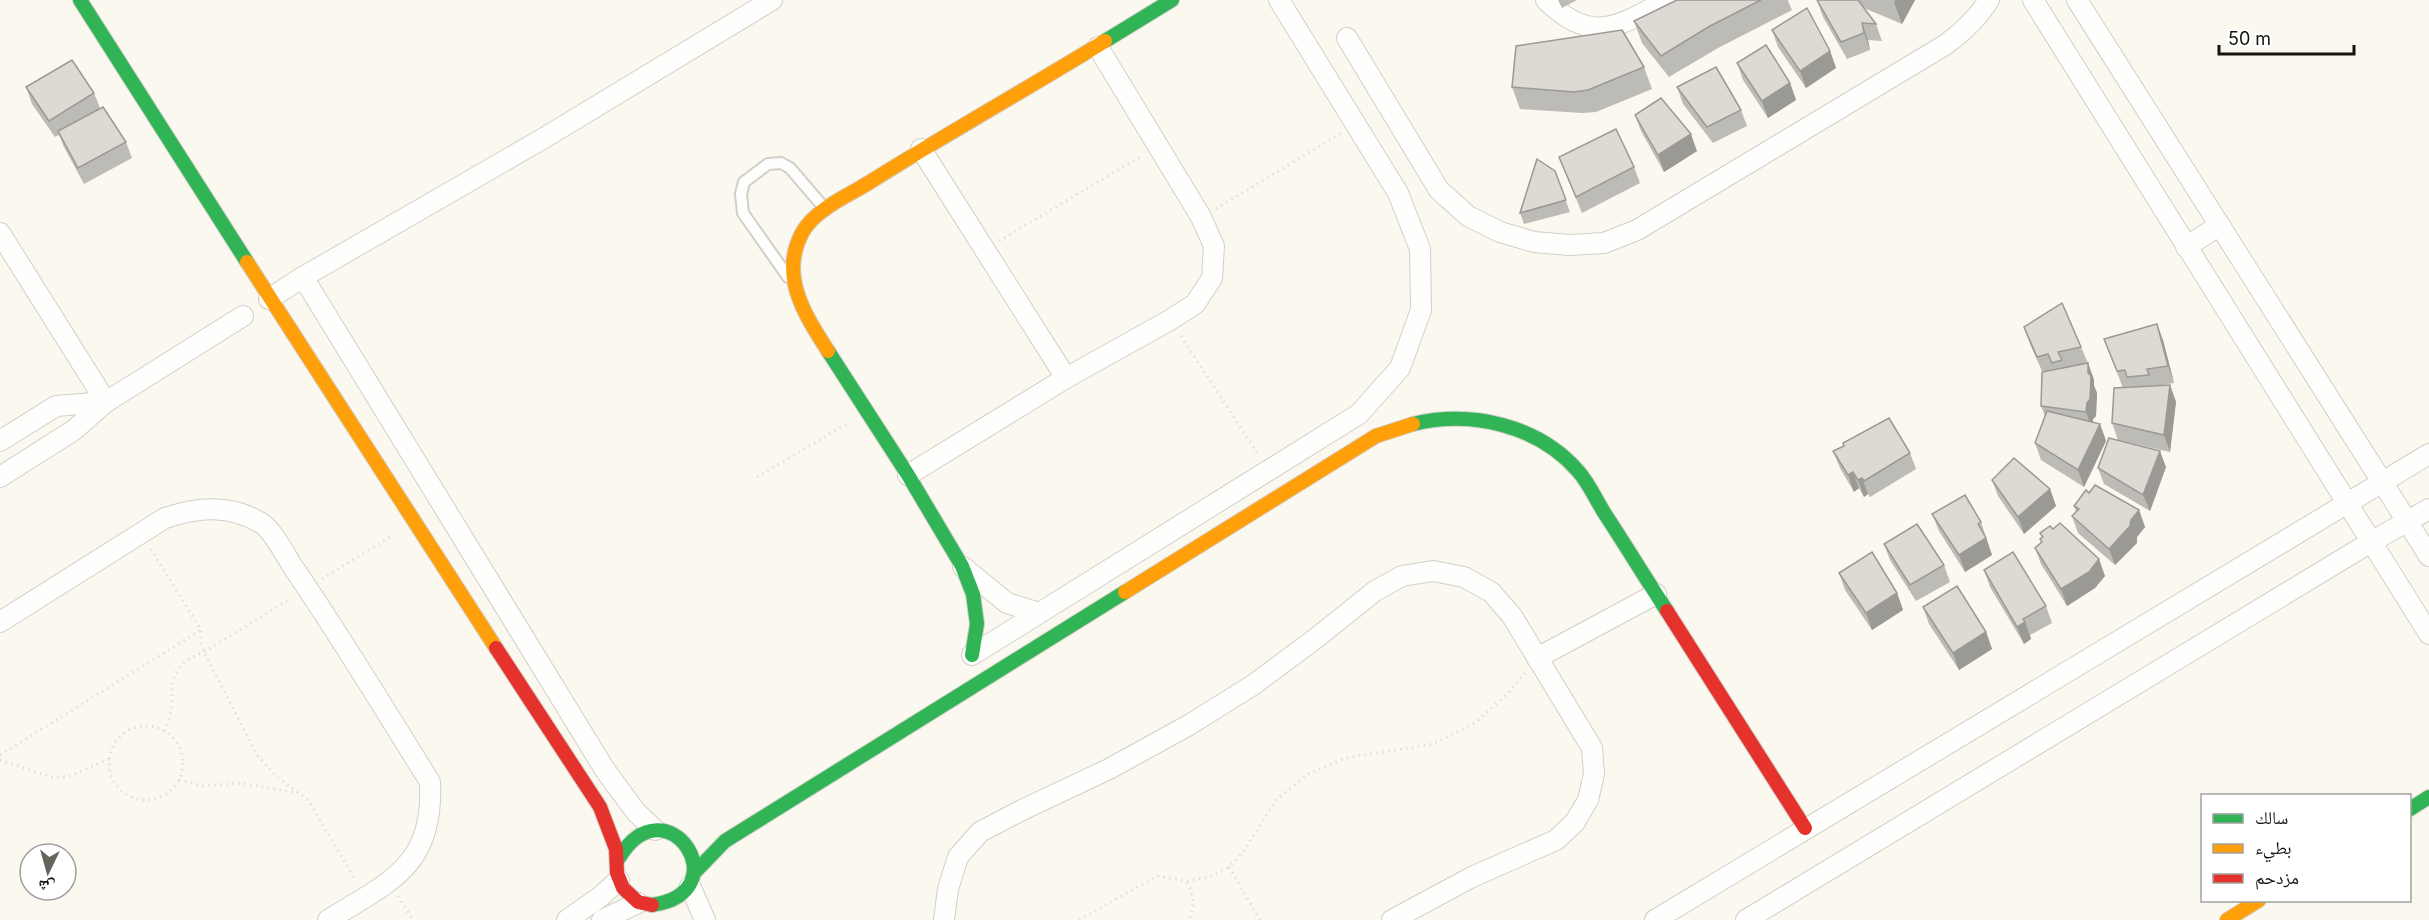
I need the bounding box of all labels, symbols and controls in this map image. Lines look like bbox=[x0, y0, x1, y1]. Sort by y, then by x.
scale bar bbox=[2219, 18, 2354, 56]
text: 50 m bbox=[2228, 28, 2271, 49]
legend bbox=[2201, 794, 2411, 902]
text: سالك bbox=[2255, 807, 2288, 828]
text: بطيء bbox=[2255, 837, 2292, 863]
north arrow bbox=[18, 842, 78, 902]
text: مزدحم bbox=[2255, 867, 2299, 890]
text: ش bbox=[37, 876, 56, 898]

